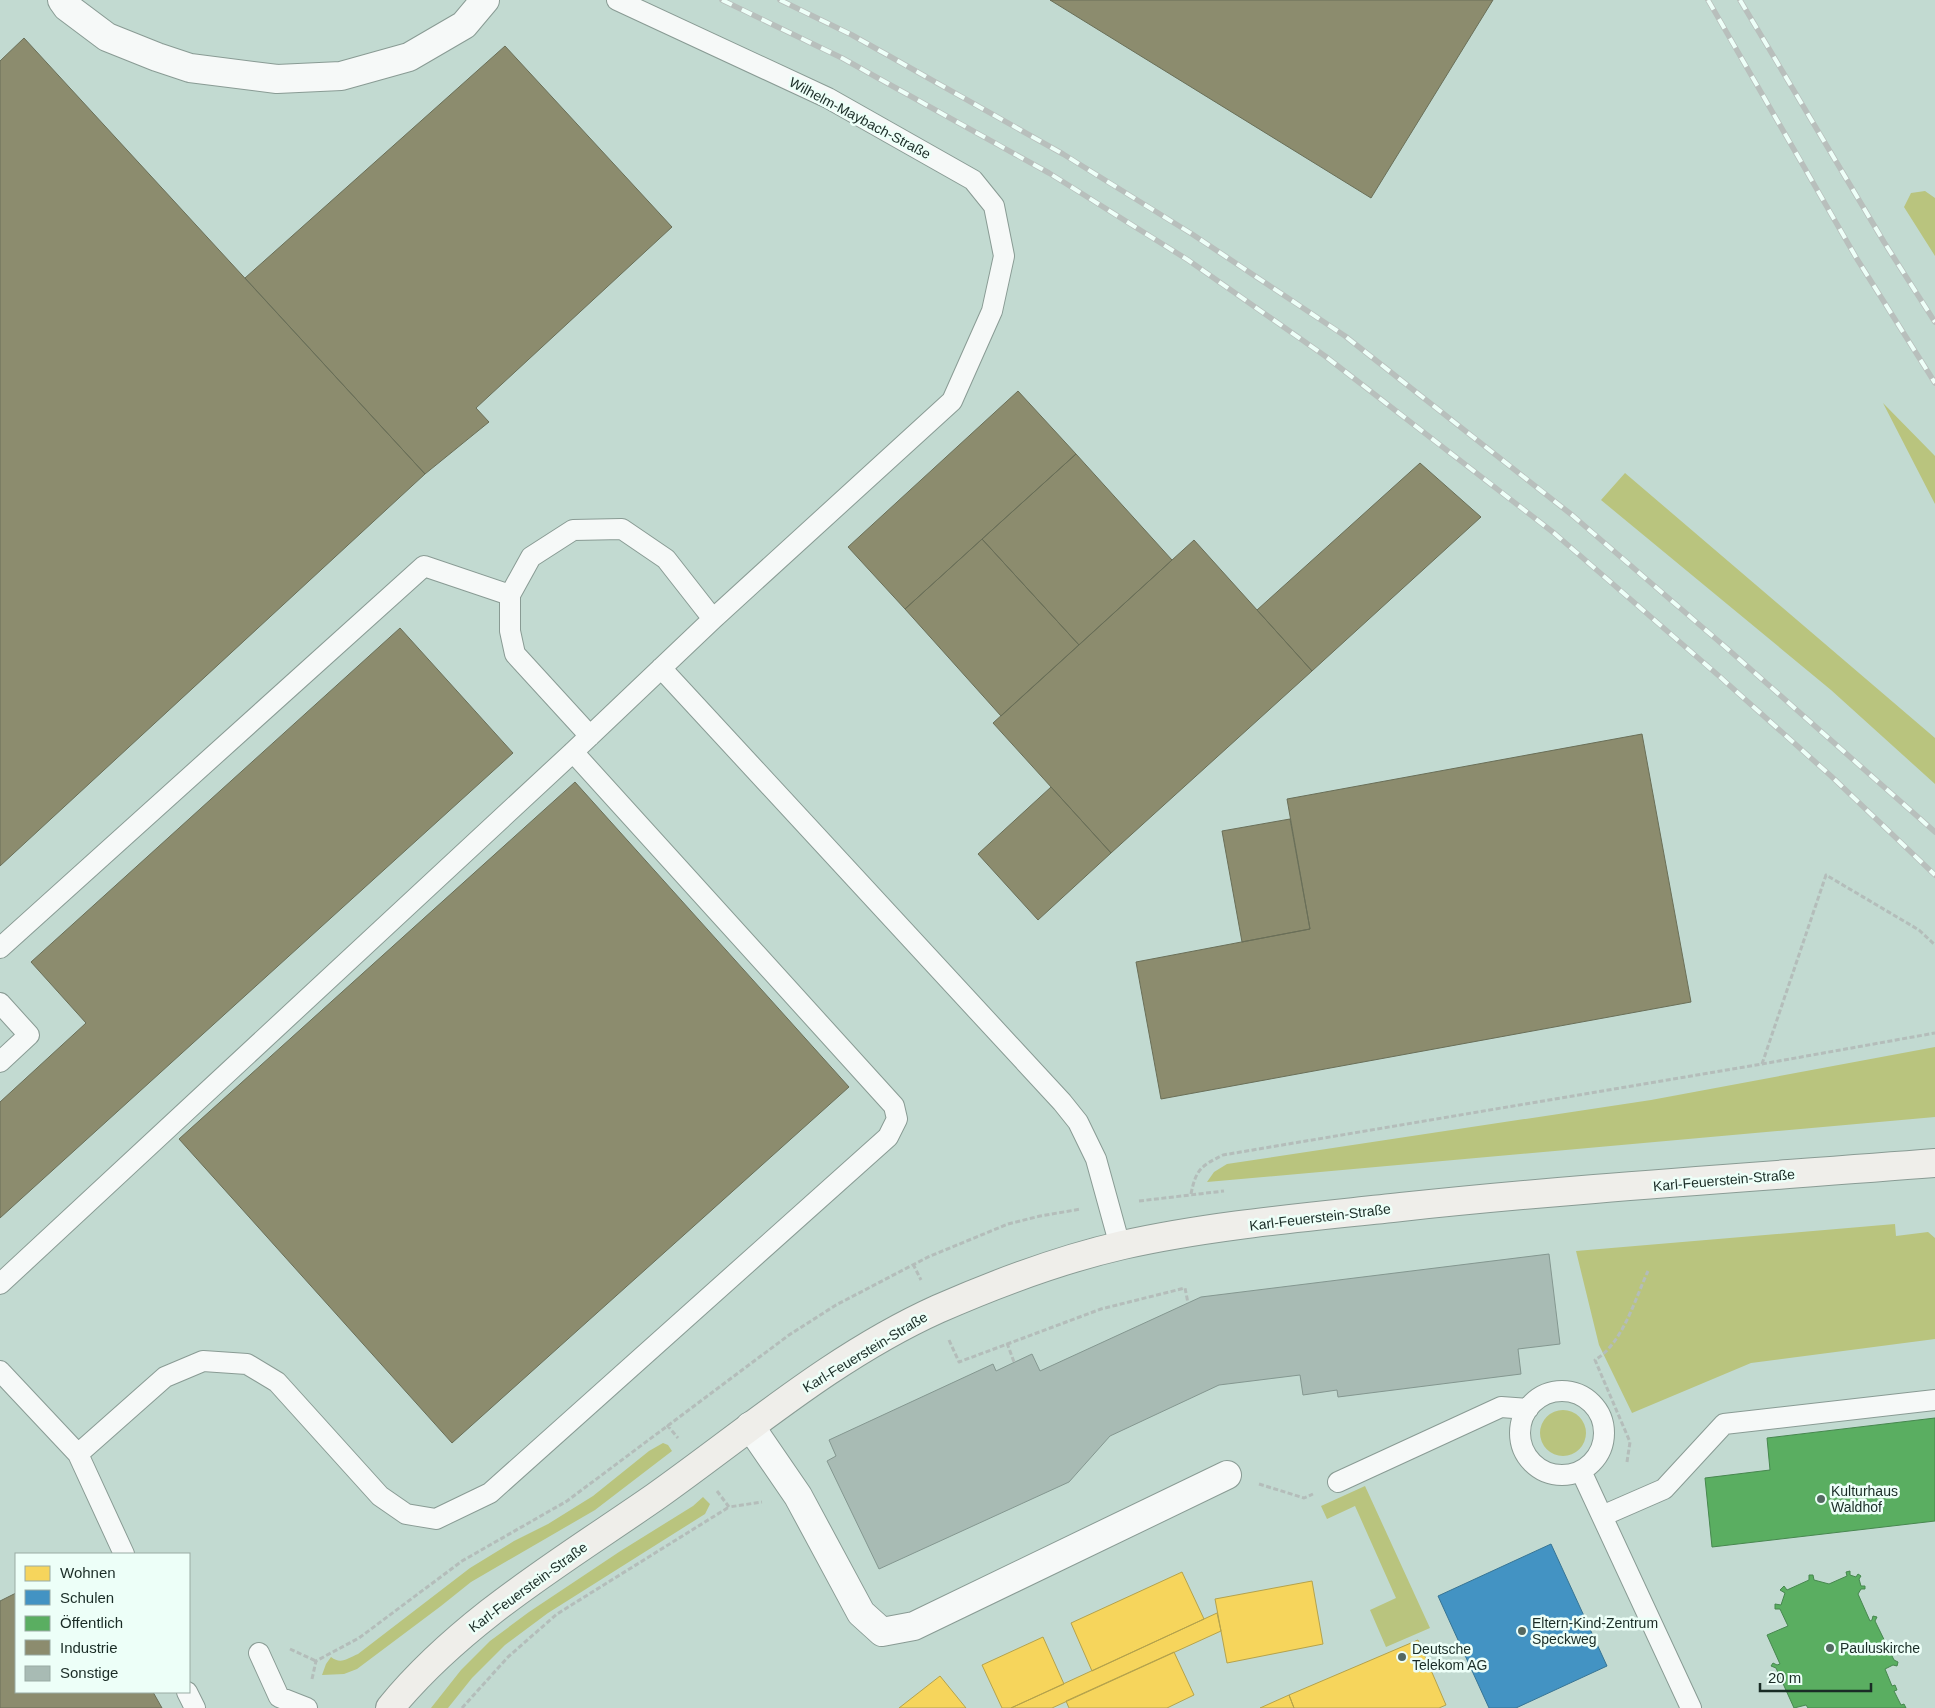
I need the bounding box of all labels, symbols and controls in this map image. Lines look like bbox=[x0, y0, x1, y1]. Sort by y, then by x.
street label: Wilhelm-Maybach-Straße bbox=[787, 74, 934, 162]
street label: Karl-Feuerstein-Straße bbox=[1652, 1166, 1796, 1194]
street label: Karl-Feuerstein-Straße bbox=[1248, 1200, 1392, 1234]
street label: Karl-Feuerstein-Straße bbox=[800, 1308, 930, 1396]
place label: Kulturhaus Waldhof bbox=[1831, 1483, 1898, 1515]
marker: Kulturhaus Waldhof bbox=[1815, 1493, 1827, 1505]
street label: Karl-Feuerstein-Straße bbox=[466, 1539, 590, 1635]
legend bbox=[15, 1553, 190, 1693]
text: Wohnen bbox=[60, 1564, 116, 1581]
text: Schulen bbox=[60, 1589, 114, 1606]
text: Öffentlich bbox=[60, 1614, 123, 1631]
place label: Eltern-Kind-Zentrum Speckweg bbox=[1532, 1615, 1658, 1647]
marker: Eltern-Kind-Zentrum Speckweg bbox=[1516, 1625, 1528, 1637]
text: Industrie bbox=[60, 1639, 118, 1656]
place label: Pauluskirche bbox=[1840, 1640, 1920, 1656]
place label: Deutsche Telekom AG bbox=[1412, 1641, 1487, 1673]
marker: Pauluskirche bbox=[1824, 1642, 1836, 1654]
marker: Deutsche Telekom AG bbox=[1396, 1651, 1408, 1663]
scale bar bbox=[1760, 1660, 1871, 1692]
text: Sonstige bbox=[60, 1664, 118, 1681]
text: 20 m bbox=[1768, 1669, 1801, 1686]

